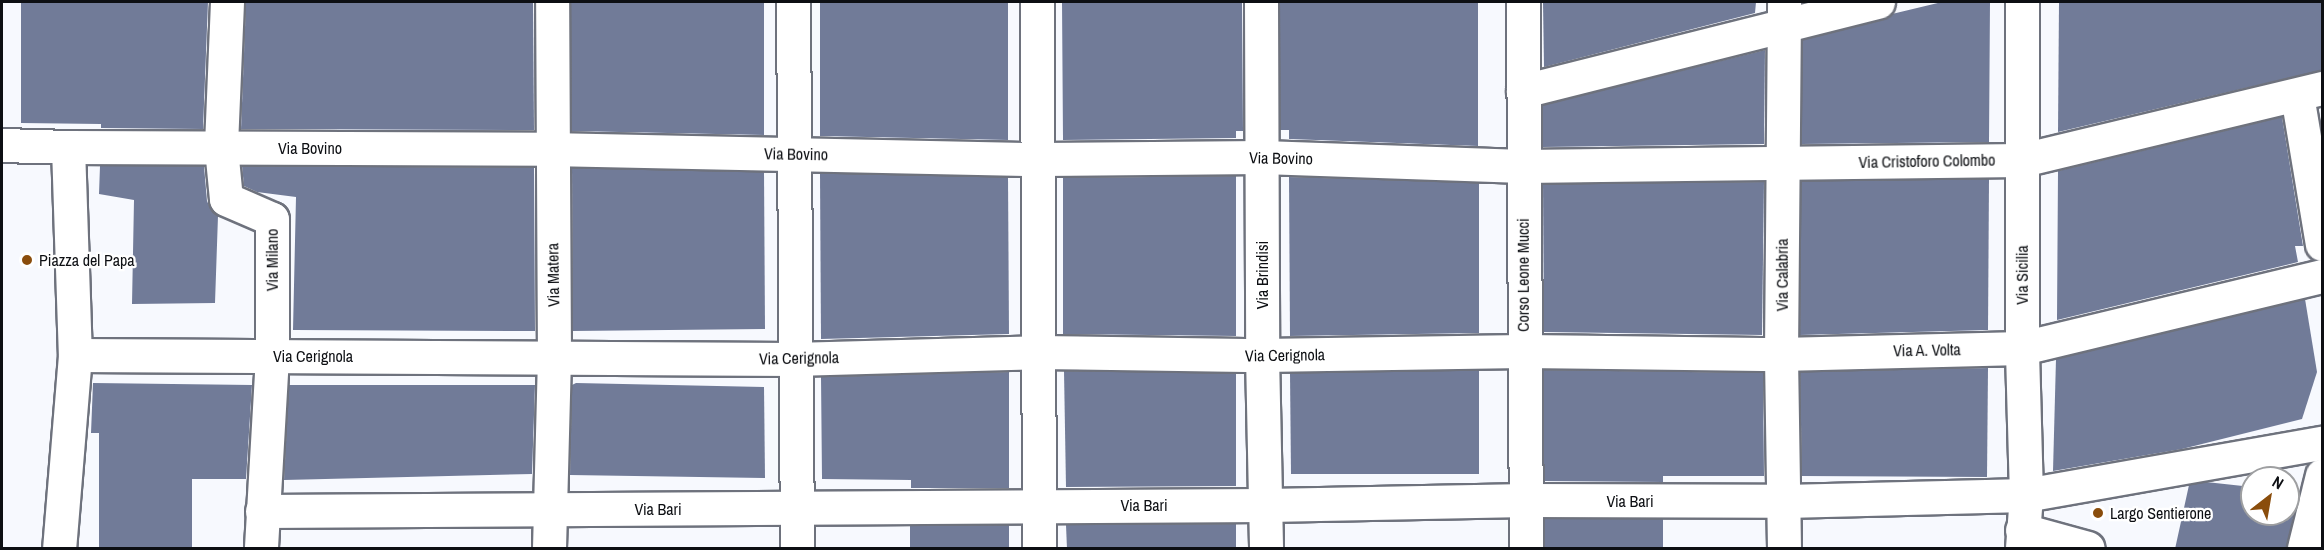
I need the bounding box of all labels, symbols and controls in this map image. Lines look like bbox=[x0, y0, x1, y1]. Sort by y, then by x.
street label: Via Bovino bbox=[278, 138, 342, 158]
street label: Via Bovino bbox=[764, 144, 828, 164]
street label: Via Bovino bbox=[1249, 148, 1313, 168]
street label: Via Cristoforo Colombo bbox=[1858, 150, 1996, 172]
street label: Corso Leone Mucci bbox=[1513, 218, 1533, 332]
street label: Via Milano bbox=[262, 229, 282, 291]
street label: Via Calabria bbox=[1772, 239, 1792, 311]
street label: Via Brindisi bbox=[1252, 241, 1272, 309]
street label: Via Matera bbox=[543, 243, 563, 307]
street label: Via Sicilia bbox=[2012, 245, 2032, 305]
place label: Piazza del Papa bbox=[39, 250, 135, 270]
marker: Piazza del Papa bbox=[20, 253, 34, 267]
street label: Via A. Volta bbox=[1893, 340, 1961, 360]
street label: Via Cerignola bbox=[1245, 345, 1325, 365]
street label: Via Cerignola bbox=[273, 346, 353, 366]
street label: Via Cerignola bbox=[759, 348, 839, 368]
north arrow bbox=[2240, 466, 2300, 526]
text: N bbox=[2269, 470, 2288, 494]
street label: Via Bari bbox=[1606, 491, 1654, 511]
street label: Via Bari bbox=[1120, 495, 1168, 515]
street label: Via Bari bbox=[634, 499, 682, 519]
place label: Largo Sentierone bbox=[2110, 503, 2211, 523]
marker: Largo Sentierone bbox=[2091, 506, 2105, 520]

